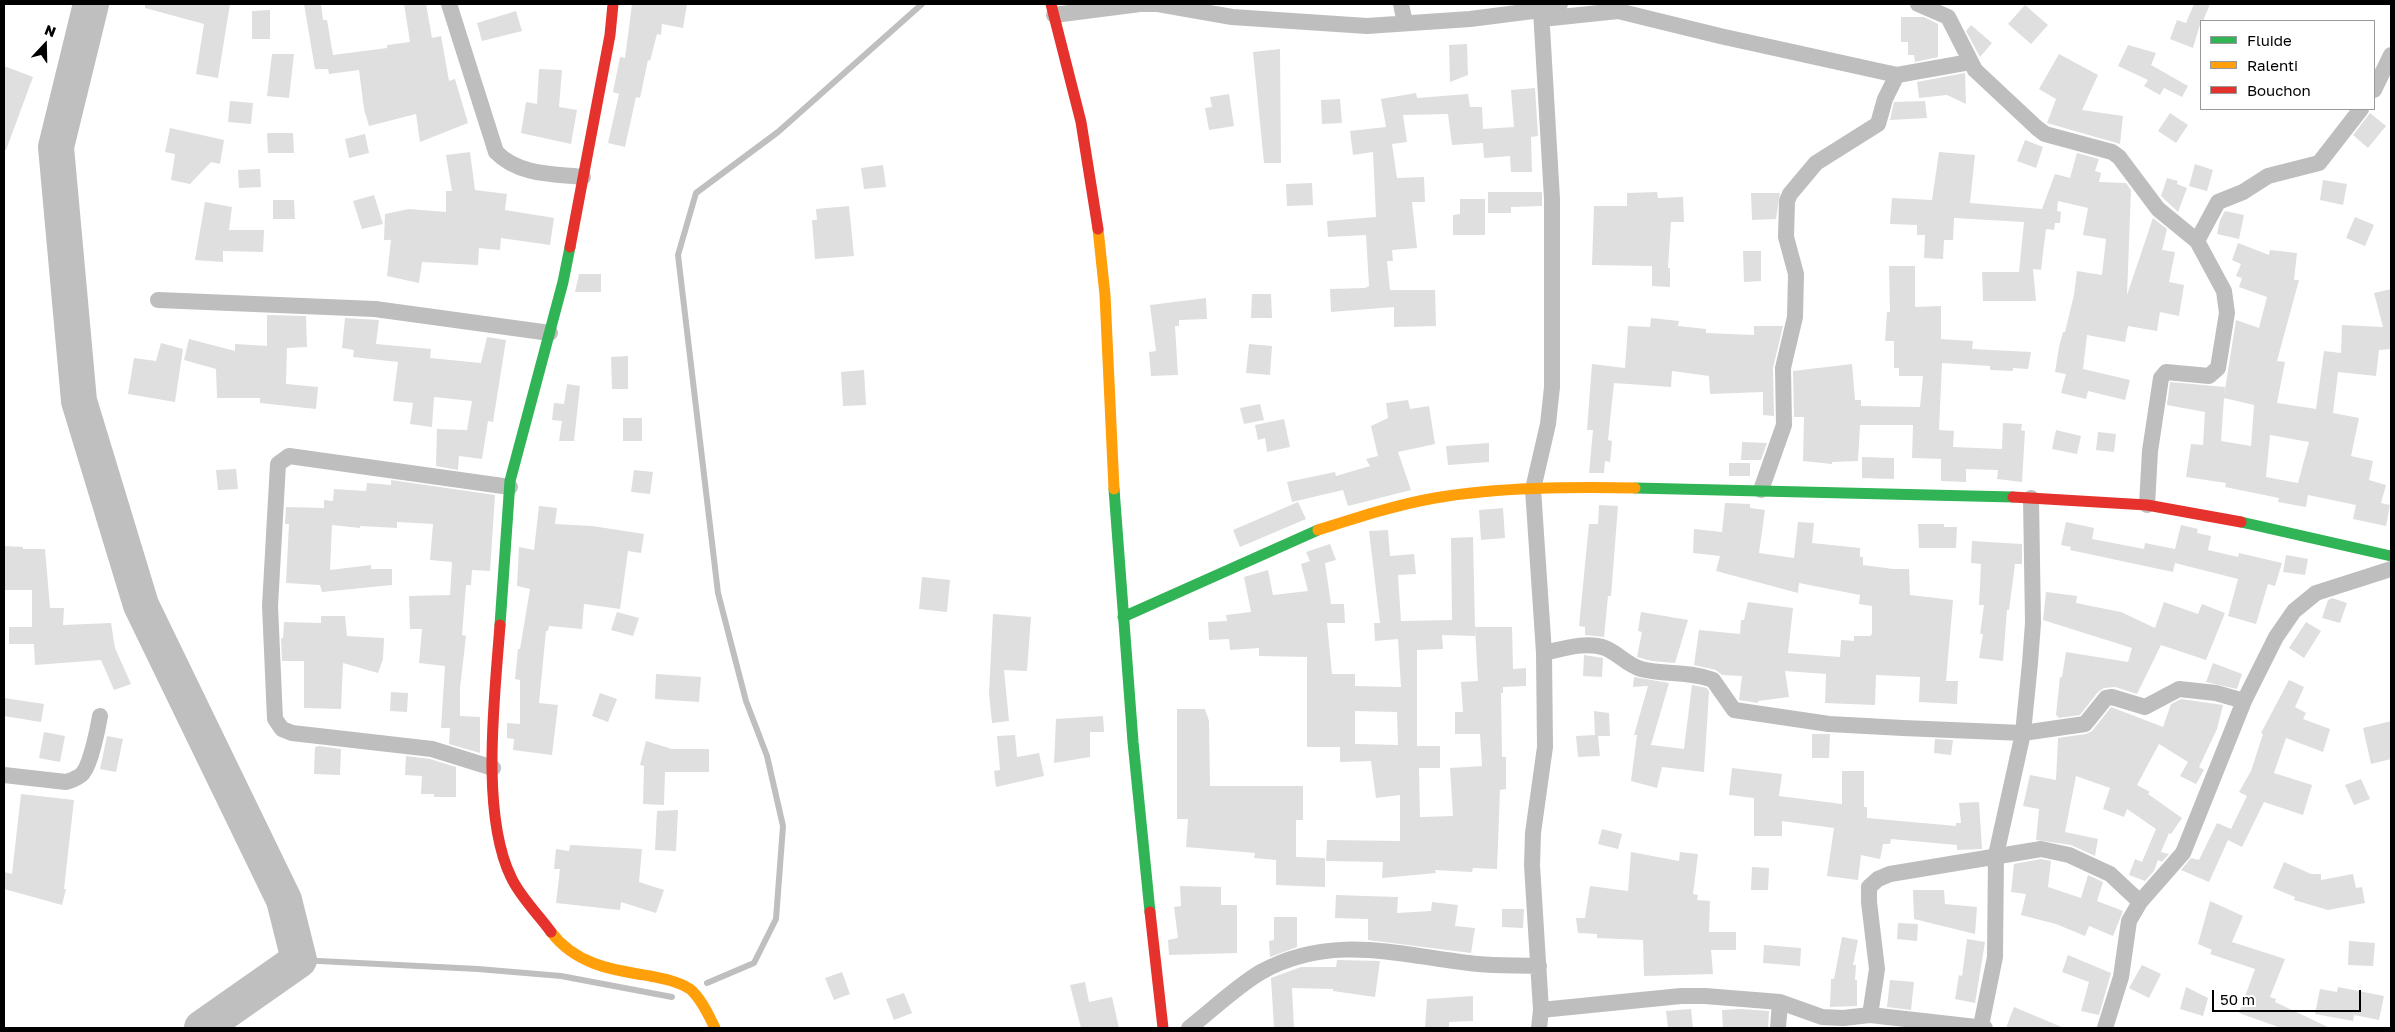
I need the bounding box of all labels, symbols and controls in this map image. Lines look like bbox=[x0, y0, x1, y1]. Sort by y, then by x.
north arrow bbox=[20, 20, 70, 70]
legend bbox=[2200, 20, 2375, 110]
text: N bbox=[43, 21, 59, 40]
text: Fluide bbox=[2247, 31, 2292, 49]
text: Ralenti bbox=[2247, 56, 2298, 74]
text: Bouchon bbox=[2247, 81, 2311, 99]
scale bar bbox=[2215, 980, 2364, 1012]
text: 50 m bbox=[2220, 990, 2255, 1008]

